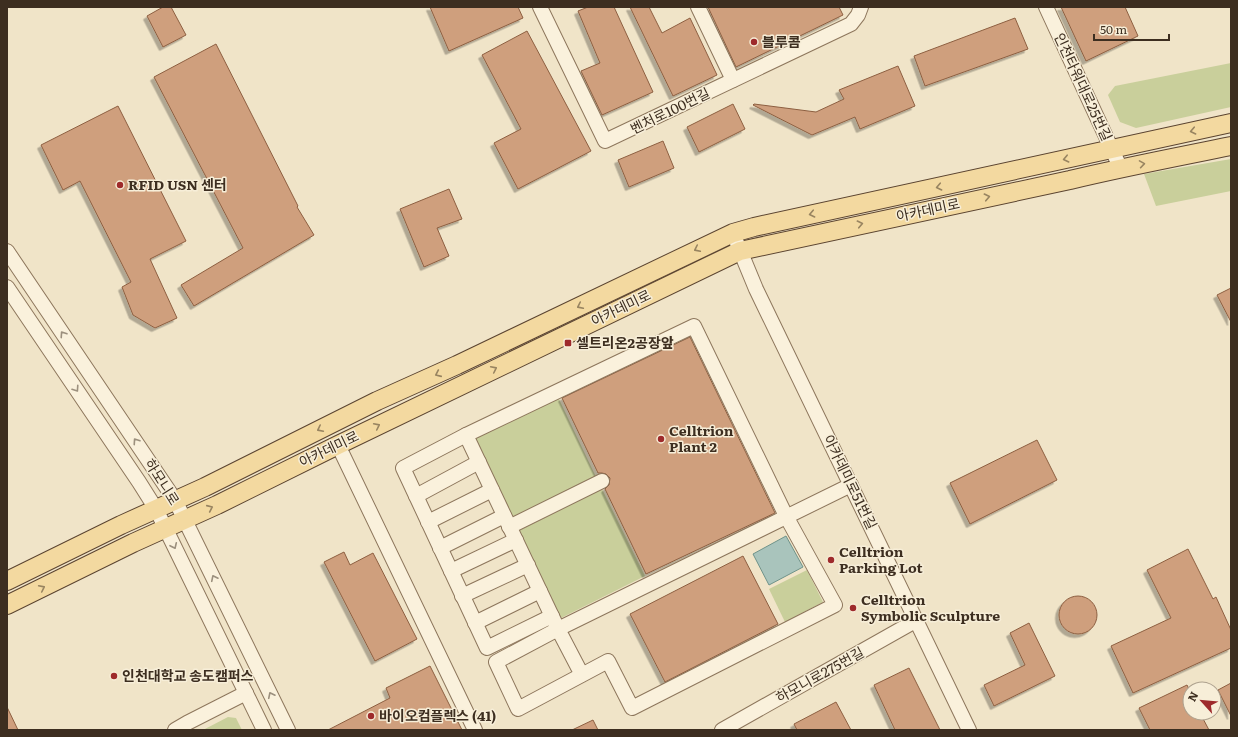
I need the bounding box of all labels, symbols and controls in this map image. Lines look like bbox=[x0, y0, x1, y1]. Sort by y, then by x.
scale bar bbox=[1094, 16, 1169, 42]
text: 50 m bbox=[1100, 20, 1127, 38]
street label: 인천타워대로25번길 bbox=[1050, 29, 1118, 144]
place label: 블루콤 bbox=[762, 31, 801, 51]
marker: 블루콤 bbox=[749, 37, 759, 47]
street label: 벤처로100번길 bbox=[626, 82, 713, 138]
one-way arrow bbox=[1190, 127, 1196, 135]
one-way arrow bbox=[1063, 154, 1069, 162]
one-way arrow bbox=[1139, 160, 1145, 169]
place label: RFID USN 센터 bbox=[128, 174, 227, 194]
marker: RFID USN 센터 bbox=[115, 180, 125, 190]
one-way arrow bbox=[936, 182, 942, 190]
street label: 아카데미로 bbox=[894, 193, 961, 225]
one-way arrow bbox=[984, 194, 991, 202]
one-way arrow bbox=[809, 210, 815, 218]
one-way arrow bbox=[857, 221, 863, 229]
one-way arrow bbox=[694, 244, 702, 252]
street label: 아카데미로 bbox=[587, 284, 654, 330]
one-way arrow bbox=[577, 301, 584, 309]
one-way arrow bbox=[61, 331, 68, 338]
place label: 셀트리온2공장앞 bbox=[576, 332, 674, 352]
marker: 셀트리온2공장앞 bbox=[563, 338, 573, 348]
one-way arrow bbox=[490, 366, 497, 374]
one-way arrow bbox=[434, 369, 441, 377]
one-way arrow bbox=[71, 385, 79, 392]
place label: Celltrion Plant 2 bbox=[669, 420, 734, 456]
one-way arrow bbox=[373, 423, 380, 431]
one-way arrow bbox=[317, 424, 324, 432]
street label: 아카데미로 bbox=[295, 425, 362, 471]
street label: 아카데미로51번길 bbox=[819, 431, 882, 532]
marker: Celltrion Plant 2 bbox=[656, 434, 666, 444]
one-way arrow bbox=[134, 439, 141, 446]
street label: 하모니로 bbox=[141, 454, 185, 509]
one-way arrow bbox=[206, 505, 214, 513]
place label: Celltrion Parking Lot bbox=[839, 541, 924, 577]
one-way arrow bbox=[169, 542, 177, 550]
marker: Celltrion Parking Lot bbox=[826, 555, 836, 565]
one-way arrow bbox=[211, 575, 219, 583]
one-way arrow bbox=[38, 585, 45, 593]
place label: Celltrion Symbolic Sculpture bbox=[861, 589, 1000, 625]
marker: Celltrion Symbolic Sculpture bbox=[848, 603, 858, 613]
street label: 하모니로275번길 bbox=[772, 642, 867, 707]
place label: 인천대학교 송도캠퍼스 bbox=[122, 665, 254, 685]
marker: 인천대학교 송도캠퍼스 bbox=[109, 671, 119, 681]
north arrow bbox=[1182, 681, 1222, 721]
text: N bbox=[1183, 688, 1201, 704]
one-way arrow bbox=[268, 692, 276, 699]
place label: 바이오컴플렉스 (41) bbox=[379, 705, 496, 725]
marker: 바이오컴플렉스 (41) bbox=[366, 711, 376, 721]

